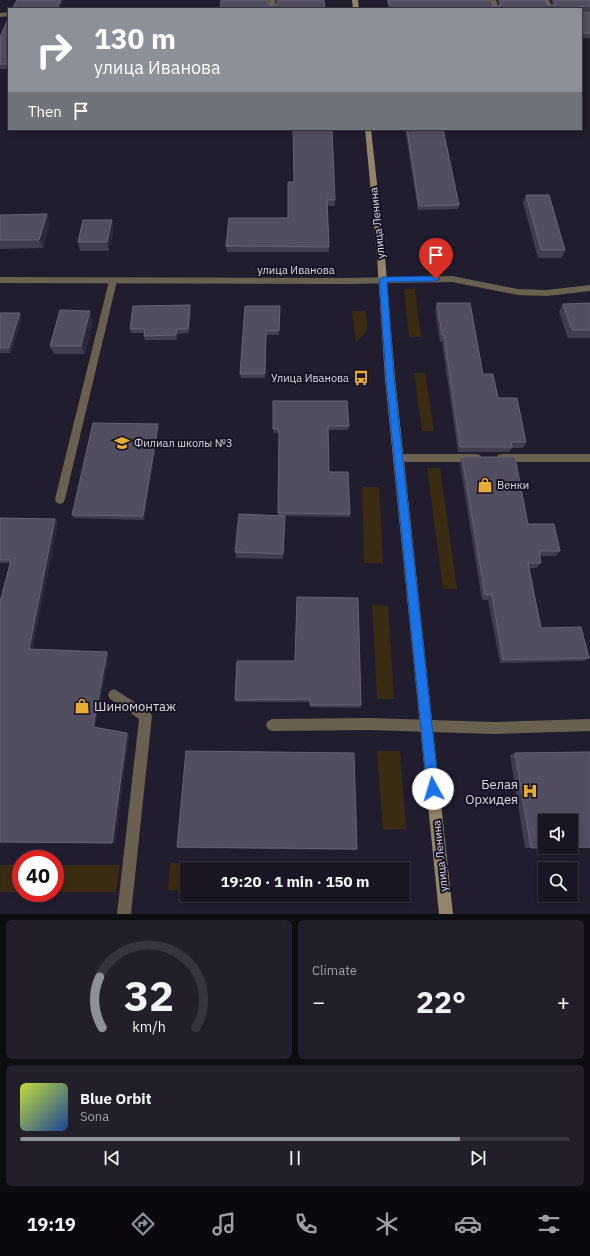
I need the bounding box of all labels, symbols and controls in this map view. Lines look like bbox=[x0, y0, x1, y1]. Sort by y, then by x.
text: 130 m bbox=[94, 20, 176, 57]
icon: right bbox=[28, 24, 80, 76]
text: улица Иванова bbox=[94, 56, 221, 79]
icon: arrive bbox=[70, 100, 92, 122]
text: Then bbox=[28, 102, 62, 121]
street label: улица Ленина bbox=[366, 186, 388, 259]
pin bbox=[419, 238, 453, 279]
icon: arrive bbox=[425, 244, 447, 266]
street label: улица Иванова bbox=[257, 263, 335, 277]
bus stop icon: Улица Иванова bbox=[352, 369, 370, 387]
place label: Улица Иванова bbox=[271, 371, 349, 385]
school or university icon: Филиал школы №3 bbox=[113, 434, 131, 452]
place label: Филиал школы №3 bbox=[134, 436, 233, 450]
shop icon: Венки bbox=[476, 476, 494, 494]
place label: Венки bbox=[497, 478, 529, 492]
shop icon: Шиномонтаж bbox=[73, 697, 91, 715]
place label: Шиномонтаж bbox=[94, 698, 176, 715]
position arrow bbox=[412, 768, 454, 810]
place label: Белая Орхидея bbox=[465, 776, 518, 808]
hospital icon: Белая Орхидея bbox=[521, 782, 539, 800]
map controls bbox=[538, 814, 578, 902]
button: sound bbox=[538, 814, 578, 854]
street label: улица Ленина bbox=[429, 819, 451, 892]
speed limit sign: 40 bbox=[12, 850, 64, 902]
button: search bbox=[538, 862, 578, 902]
text: 19:20 · 1 min · 150 m bbox=[221, 872, 369, 891]
text: Climate bbox=[312, 962, 357, 979]
text: 32 bbox=[124, 967, 174, 1021]
text: 22° bbox=[416, 982, 466, 1021]
text: − bbox=[312, 987, 325, 1016]
text: + bbox=[557, 987, 570, 1016]
text: km/h bbox=[132, 1016, 166, 1035]
text: Blue Orbit bbox=[80, 1089, 151, 1108]
text: Sona bbox=[80, 1108, 109, 1125]
icon: previous bbox=[101, 1147, 123, 1169]
icon: pause bbox=[284, 1147, 306, 1169]
icon: next bbox=[467, 1147, 489, 1169]
icon: directions bbox=[129, 1210, 157, 1238]
icon: music bbox=[210, 1210, 238, 1238]
icon: phone bbox=[292, 1210, 320, 1238]
icon: climate bbox=[373, 1210, 401, 1238]
icon: car bbox=[454, 1210, 482, 1238]
icon: filters bbox=[535, 1210, 563, 1238]
text: 19:19 bbox=[27, 1213, 76, 1236]

